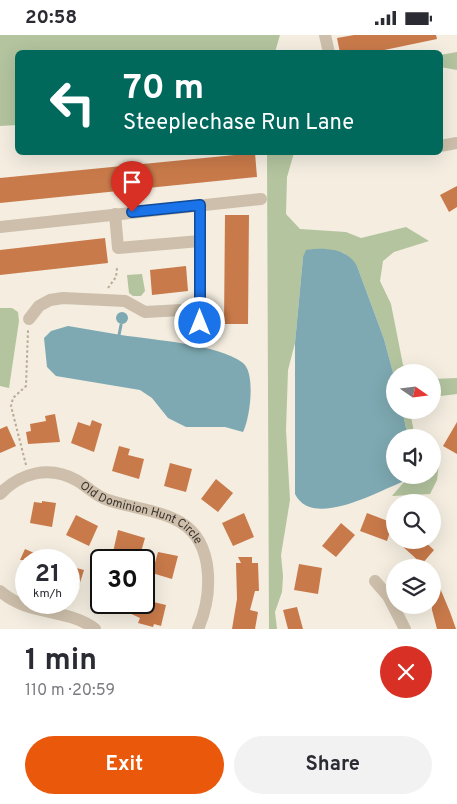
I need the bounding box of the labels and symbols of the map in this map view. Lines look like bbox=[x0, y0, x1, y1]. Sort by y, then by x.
pin bbox=[111, 161, 153, 212]
position arrow bbox=[173, 296, 225, 348]
north arrow bbox=[386, 364, 441, 419]
street label: Old Dominion Hunt Circle bbox=[76, 478, 206, 547]
speed limit sign: 30 bbox=[90, 549, 155, 614]

